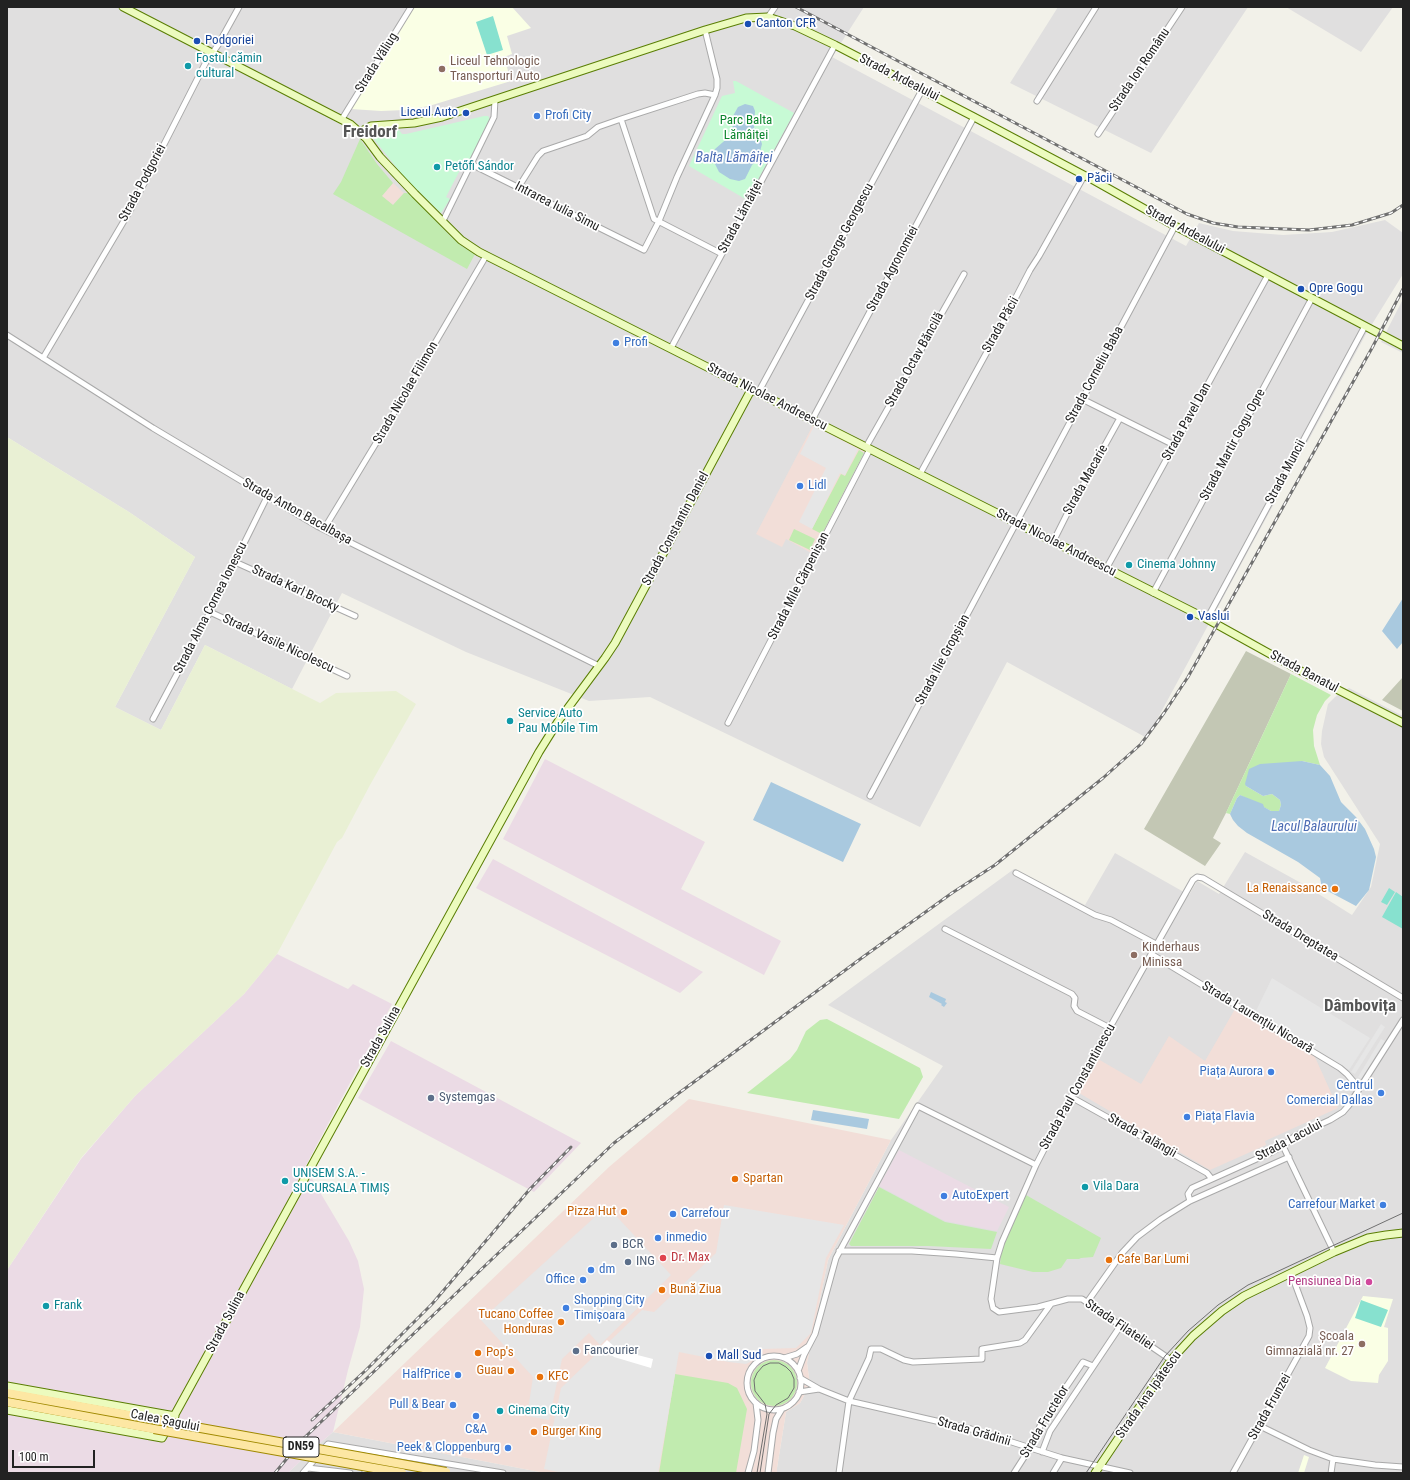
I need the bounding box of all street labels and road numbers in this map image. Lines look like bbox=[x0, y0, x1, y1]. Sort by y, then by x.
street label: Strada Ion Românu bbox=[1106, 25, 1174, 115]
street label: Strada Văliug bbox=[352, 30, 402, 96]
street label: Strada Ardealului bbox=[856, 51, 942, 105]
street label: Strada Podgoriei bbox=[116, 142, 170, 224]
street label: Strada Lămâiței bbox=[715, 178, 767, 256]
street label: Intrarea Iulia Simu bbox=[512, 179, 602, 235]
street label: Strada George Georgescu bbox=[802, 181, 878, 303]
street label: Strada Ardealului bbox=[1143, 203, 1227, 257]
street label: Strada Agronomiei bbox=[864, 223, 922, 315]
street label: Strada Păcii bbox=[979, 294, 1023, 356]
street label: Strada Octav Băncilă bbox=[882, 310, 948, 410]
street label: Strada Corneliu Baba bbox=[1063, 324, 1127, 426]
street label: Strada Nicolae Filimon bbox=[370, 339, 442, 447]
street label: Strada Nicolae Andreescu bbox=[704, 360, 830, 434]
street label: Strada Pavel Dan bbox=[1159, 380, 1215, 464]
street label: Strada Martir Gogu Opre bbox=[1197, 386, 1269, 504]
street label: Strada Muncii bbox=[1263, 437, 1309, 507]
street label: Strada Macarie bbox=[1060, 442, 1112, 518]
street label: Strada Constantin Daniel bbox=[639, 469, 713, 589]
street label: Strada Anton Bacalbașa bbox=[240, 475, 354, 549]
street label: Strada Nicolae Andreescu bbox=[993, 506, 1119, 580]
street label: Strada Mile Cărpenișan bbox=[765, 530, 833, 642]
street label: Strada Alma Cornea Ionescu bbox=[171, 540, 251, 676]
street label: Strada Karl Brocky bbox=[249, 562, 341, 616]
street label: Strada Vasile Nicolescu bbox=[220, 611, 336, 677]
street label: Strada Ilie Gropșian bbox=[913, 612, 973, 708]
street label: Strada Banatul bbox=[1267, 647, 1341, 697]
street label: Strada Dreptatea bbox=[1259, 907, 1341, 965]
street label: Strada Laurențiu Nicoară bbox=[1199, 979, 1315, 1057]
street label: Strada Sulina bbox=[358, 1004, 404, 1070]
street label: Strada Paul Constantinescu bbox=[1037, 1021, 1119, 1153]
street label: Strada Talăngii bbox=[1105, 1111, 1179, 1161]
street label: Strada Lacului bbox=[1253, 1117, 1325, 1165]
street label: Strada Sulina bbox=[203, 1288, 249, 1356]
street label: Strada Filateliei bbox=[1082, 1296, 1156, 1354]
street label: Strada Ana Ipătescu bbox=[1113, 1348, 1185, 1442]
street label: Strada Frunzei bbox=[1245, 1371, 1295, 1443]
street label: Strada Fructelor bbox=[1017, 1383, 1073, 1461]
street label: Calea Șagului bbox=[129, 1407, 201, 1435]
street label: Strada Grădinii bbox=[936, 1414, 1012, 1450]
road number: DN59 bbox=[283, 1437, 319, 1457]

